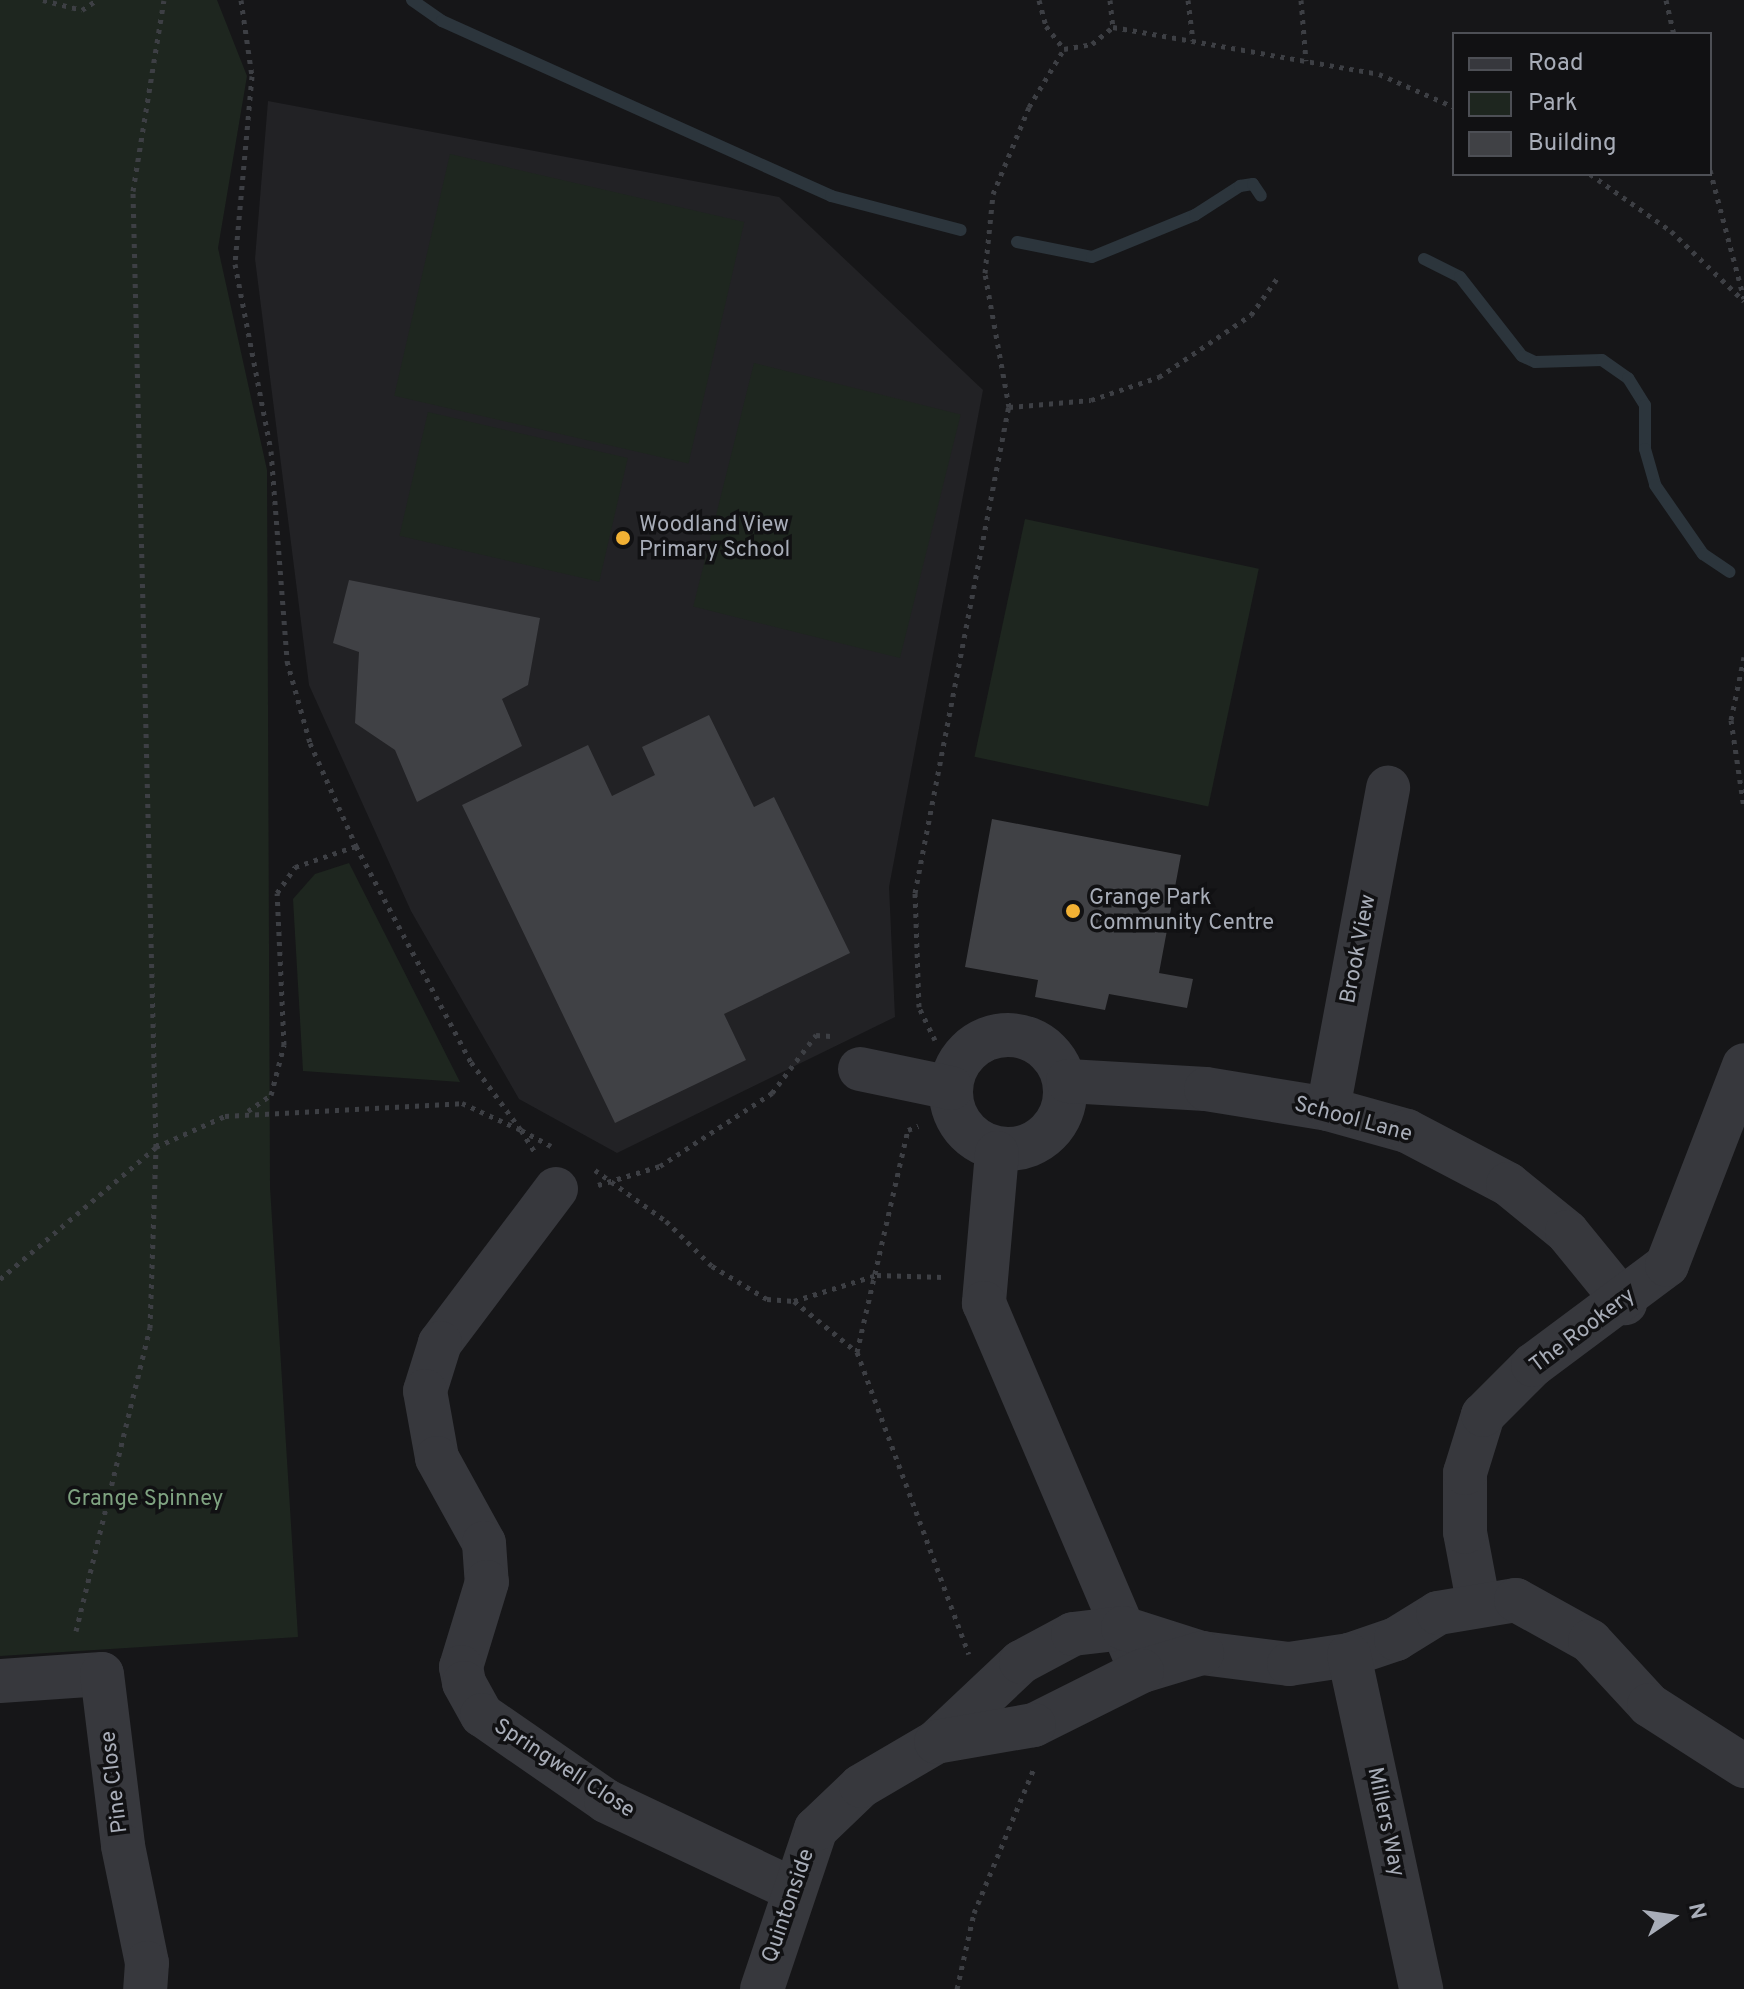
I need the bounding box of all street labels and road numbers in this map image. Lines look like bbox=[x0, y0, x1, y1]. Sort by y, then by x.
street label: Brook View bbox=[1335, 892, 1383, 1006]
street label: School Lane bbox=[1291, 1092, 1415, 1148]
street label: The Rookery bbox=[1525, 1283, 1641, 1379]
street label: Springwell Close bbox=[489, 1714, 639, 1824]
street label: Pine Close bbox=[96, 1729, 134, 1835]
street label: Millers Way bbox=[1360, 1765, 1410, 1879]
street label: Quintonside bbox=[757, 1846, 821, 1966]

